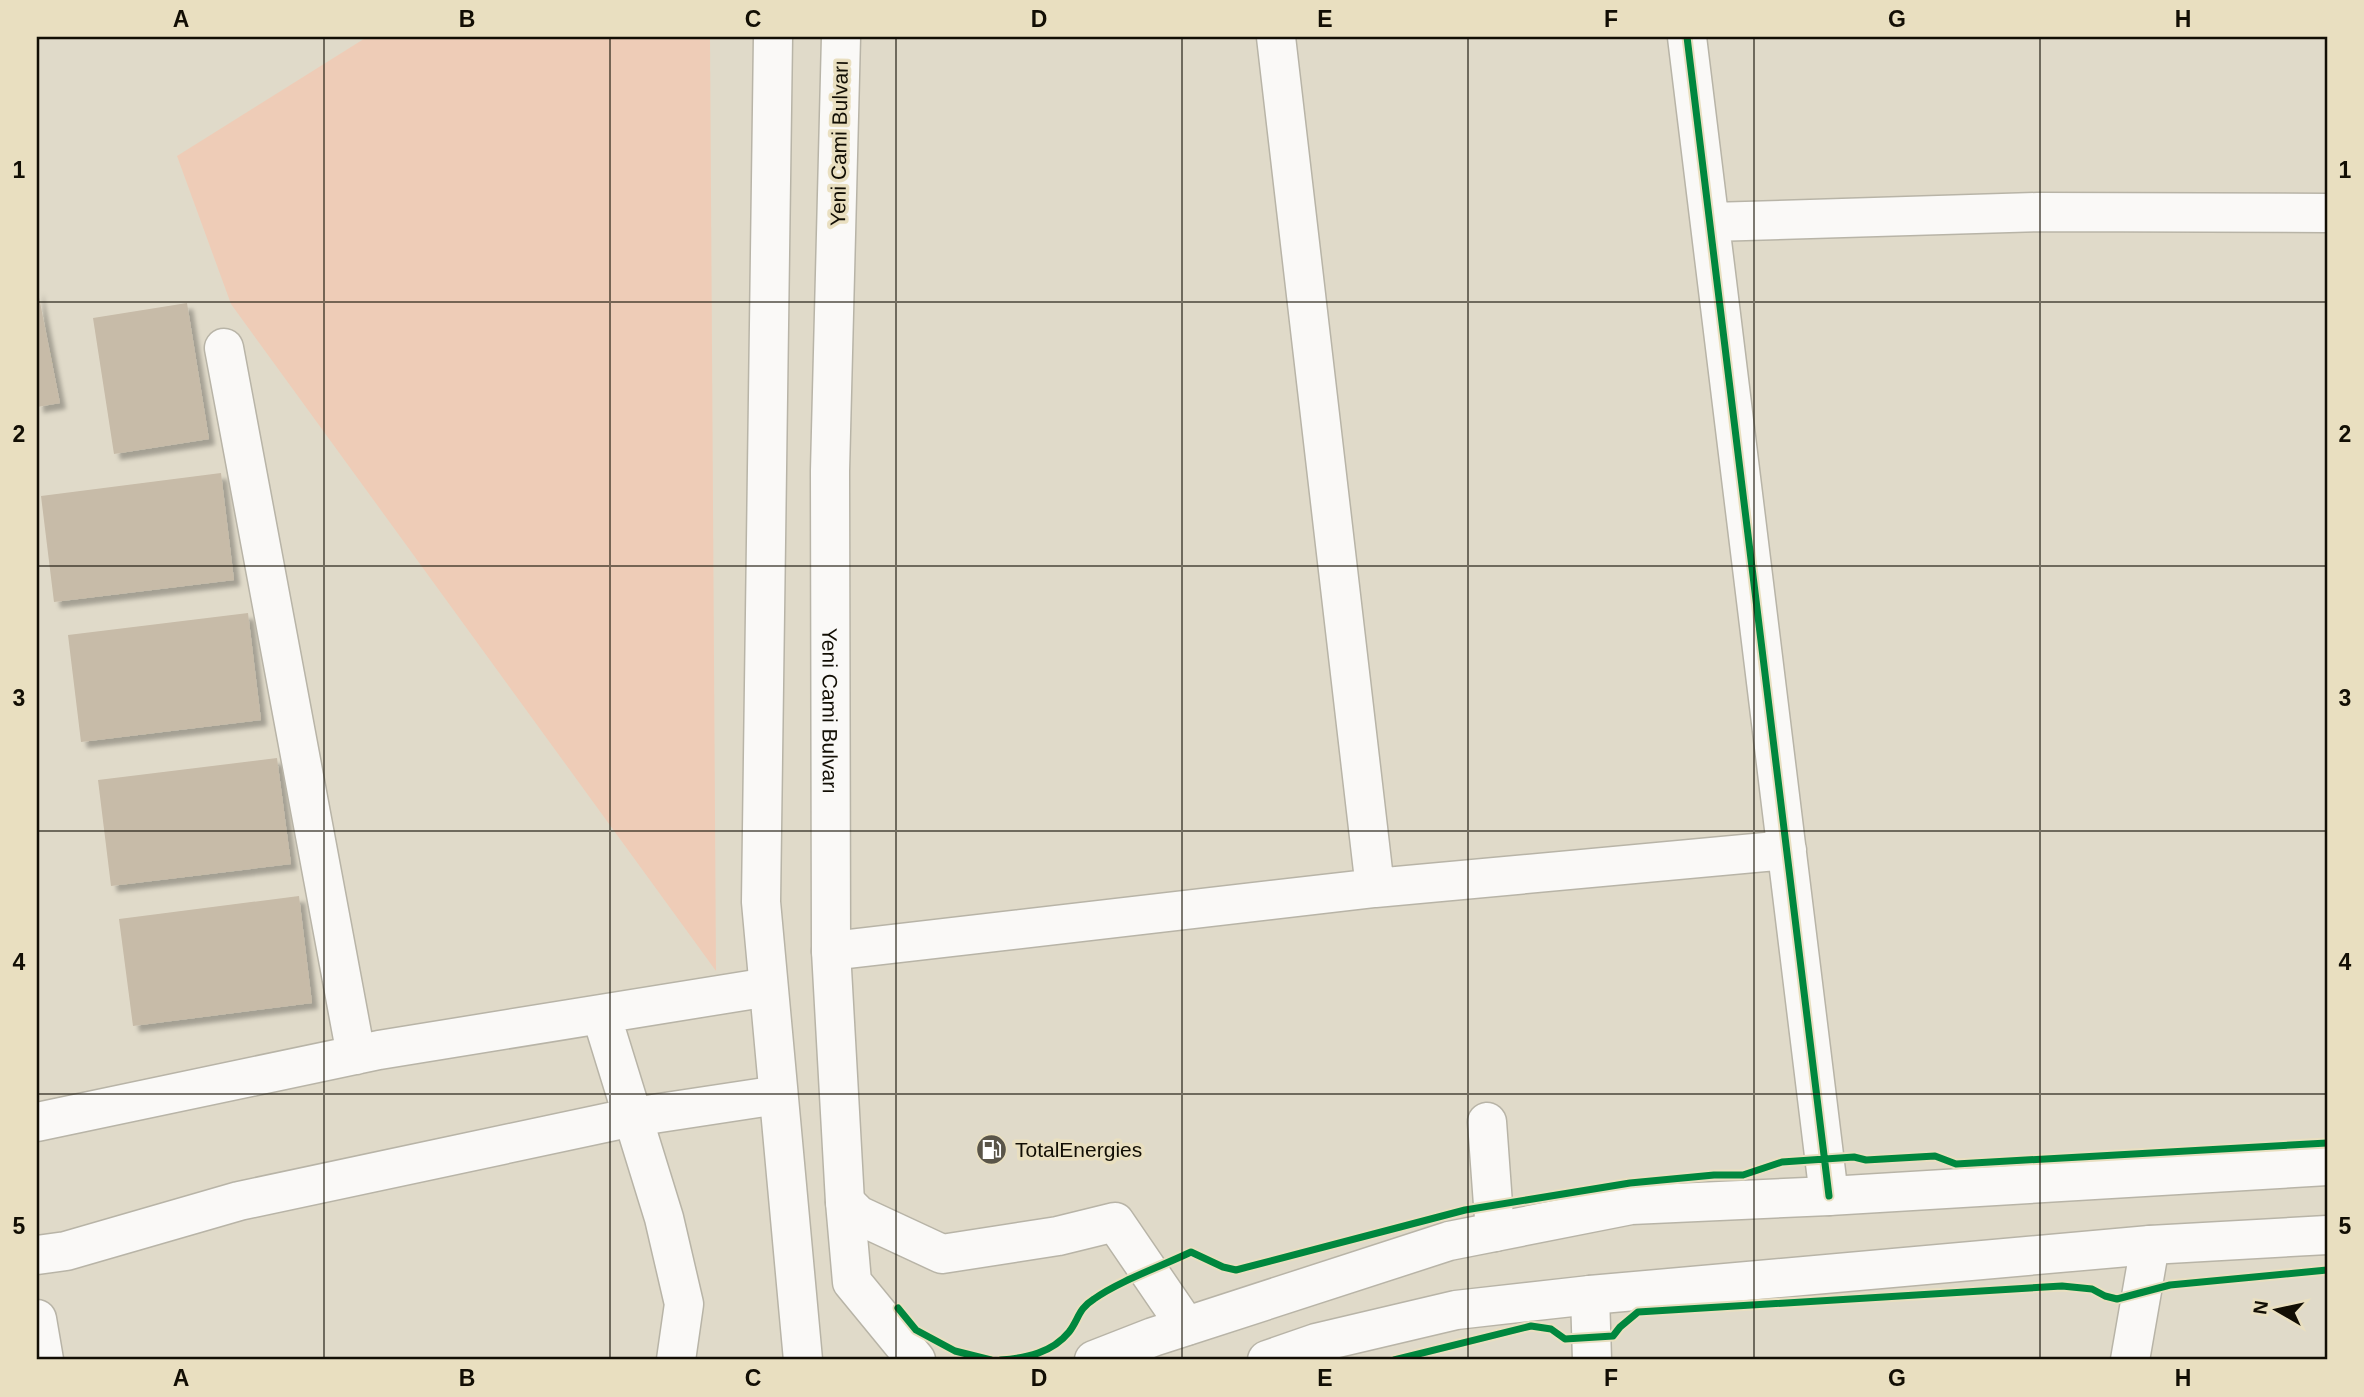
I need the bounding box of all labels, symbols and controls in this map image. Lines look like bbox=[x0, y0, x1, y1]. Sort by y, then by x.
text: A bbox=[173, 6, 189, 32]
text: B bbox=[459, 6, 475, 32]
text: C bbox=[745, 6, 761, 32]
text: D bbox=[1031, 6, 1047, 32]
text: E bbox=[1317, 6, 1333, 32]
text: F bbox=[1604, 6, 1618, 32]
text: G bbox=[1888, 6, 1906, 32]
text: H bbox=[2175, 6, 2191, 32]
street label: Yeni Cami Bulvarı bbox=[826, 60, 852, 226]
text: 1 bbox=[13, 157, 26, 183]
text: 1 bbox=[2339, 157, 2352, 183]
text: 2 bbox=[13, 421, 25, 447]
text: 2 bbox=[2339, 421, 2351, 447]
street label: Yeni Cami Bulvarı bbox=[819, 628, 842, 794]
text: 3 bbox=[13, 685, 25, 711]
text: 3 bbox=[2339, 685, 2351, 711]
text: 4 bbox=[13, 949, 26, 975]
text: 4 bbox=[2339, 949, 2352, 975]
fuel station icon: TotalEnergies bbox=[975, 1132, 1009, 1166]
place label: TotalEnergies bbox=[1015, 1138, 1142, 1161]
text: 5 bbox=[13, 1213, 26, 1239]
text: 5 bbox=[2339, 1213, 2352, 1239]
north arrow bbox=[2242, 1274, 2312, 1344]
text: N bbox=[2249, 1299, 2272, 1316]
text: A bbox=[173, 1365, 189, 1391]
text: B bbox=[459, 1365, 475, 1391]
text: C bbox=[745, 1365, 761, 1391]
text: D bbox=[1031, 1365, 1047, 1391]
text: E bbox=[1317, 1365, 1333, 1391]
text: F bbox=[1604, 1365, 1618, 1391]
text: G bbox=[1888, 1365, 1906, 1391]
text: H bbox=[2175, 1365, 2191, 1391]

